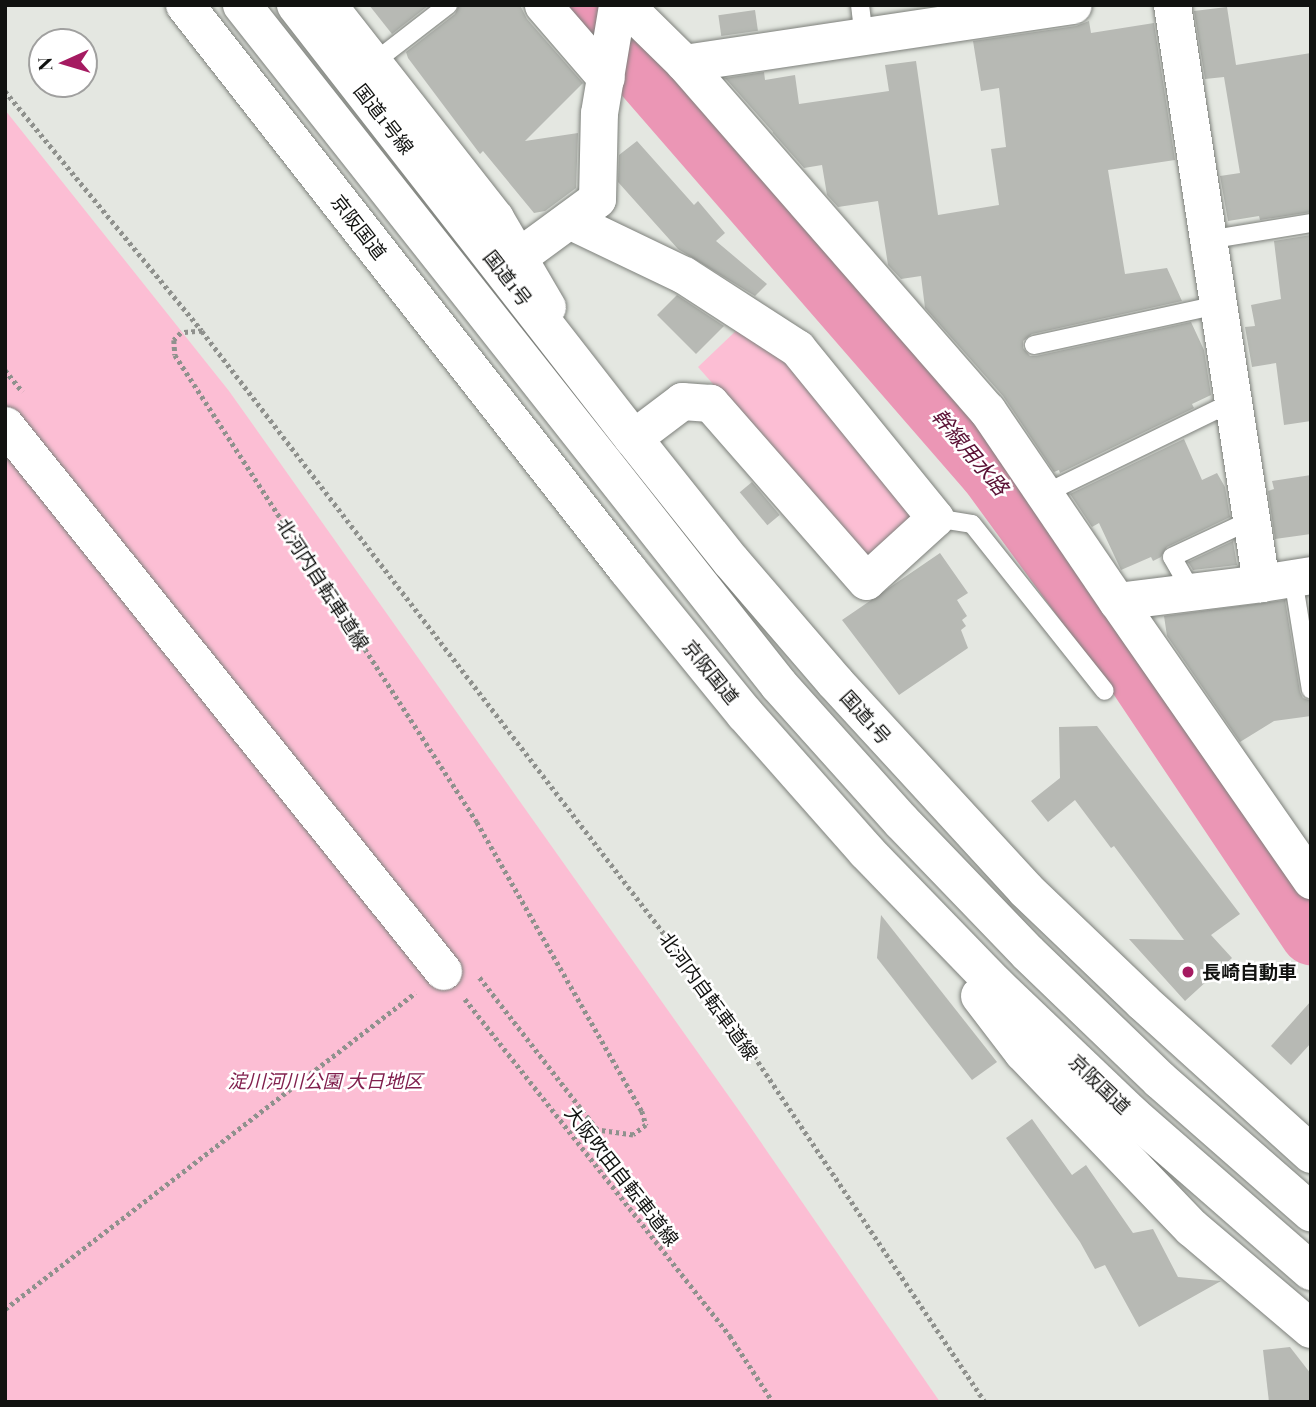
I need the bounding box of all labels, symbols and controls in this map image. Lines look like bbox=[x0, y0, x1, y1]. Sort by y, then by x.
north arrow bbox=[28, 28, 98, 98]
text: N bbox=[31, 57, 57, 72]
street label: 国道1号線 bbox=[349, 79, 419, 159]
street label: 京阪国道 bbox=[327, 190, 391, 264]
street label: 国道1号 bbox=[479, 246, 537, 310]
water label: 幹線用水路 bbox=[928, 403, 1014, 499]
street label: 北河内自転車道線 bbox=[272, 514, 374, 654]
street label: 京阪国道 bbox=[678, 635, 744, 709]
street label: 国道1号 bbox=[836, 686, 896, 748]
street label: 北河内自転車道線 bbox=[655, 928, 763, 1064]
place label: 長崎自動車 bbox=[1202, 961, 1297, 983]
marker: 長崎自動車 bbox=[1180, 964, 1196, 980]
street label: 京阪国道 bbox=[1065, 1049, 1135, 1119]
park label: 淀川河川公園 大日地区 bbox=[228, 1070, 422, 1092]
street label: 大阪吹田自転車道線 bbox=[560, 1102, 684, 1250]

